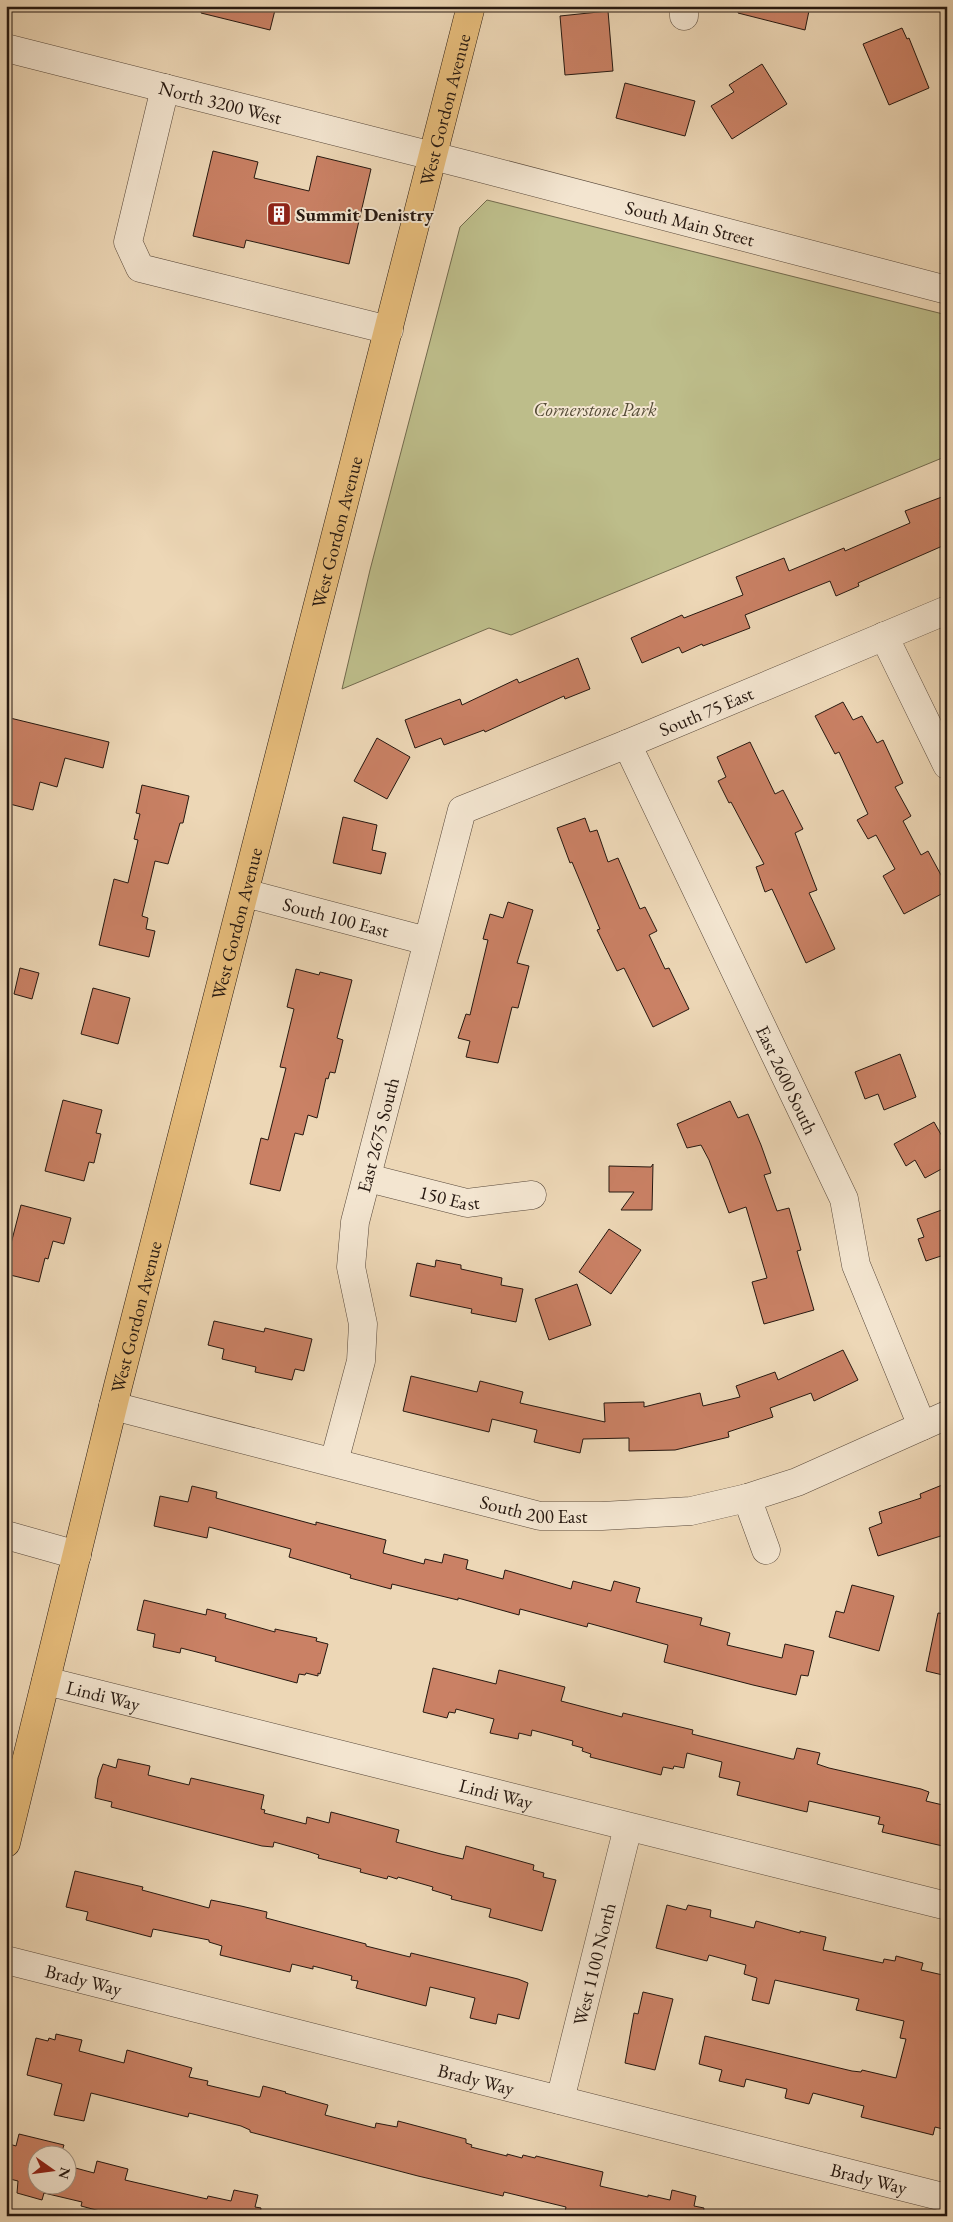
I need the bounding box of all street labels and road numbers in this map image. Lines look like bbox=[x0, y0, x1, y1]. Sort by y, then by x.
street label: West Gordon Avenue bbox=[414, 31, 476, 188]
street label: North 3200 West bbox=[156, 75, 284, 130]
street label: South Main Street bbox=[623, 195, 757, 252]
street label: West Gordon Avenue bbox=[305, 453, 368, 611]
street label: South 75 East bbox=[655, 681, 757, 742]
street label: West Gordon Avenue bbox=[205, 845, 268, 1002]
street label: South 100 East bbox=[280, 891, 392, 943]
street label: East 2600 South bbox=[750, 1021, 823, 1139]
street label: East 2675 South bbox=[351, 1075, 405, 1195]
street label: 150 East bbox=[417, 1179, 481, 1216]
street label: West Gordon Avenue bbox=[105, 1238, 168, 1396]
street label: South 200 East bbox=[477, 1489, 588, 1529]
street label: Lindi Way bbox=[64, 1675, 143, 1717]
street label: Lindi Way bbox=[457, 1773, 536, 1815]
street label: West 1100 North bbox=[567, 1900, 622, 2028]
street label: Brady Way bbox=[43, 1958, 125, 2002]
street label: Brady Way bbox=[435, 2058, 518, 2101]
street label: Brady Way bbox=[828, 2157, 910, 2201]

